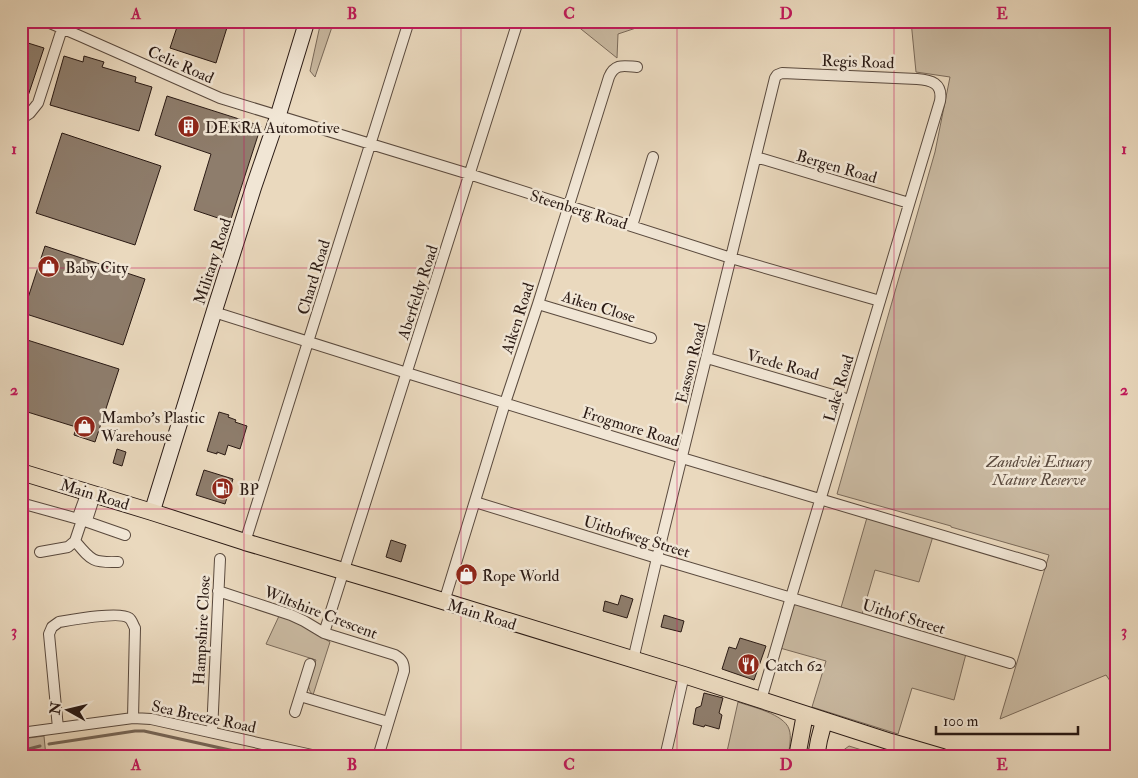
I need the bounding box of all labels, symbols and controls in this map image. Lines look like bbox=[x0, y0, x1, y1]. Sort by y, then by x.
text: A bbox=[130, 4, 142, 24]
text: B bbox=[347, 4, 357, 24]
text: C bbox=[563, 4, 575, 24]
text: D bbox=[779, 4, 793, 24]
text: E bbox=[996, 4, 1008, 24]
street label: Celie Road bbox=[144, 42, 217, 88]
street label: Regis Road bbox=[821, 51, 895, 73]
building icon: DEKRA Automotive bbox=[177, 115, 201, 139]
place label: DEKRA Automotive bbox=[205, 118, 340, 138]
text: 1 bbox=[11, 139, 17, 159]
text: 1 bbox=[1121, 139, 1127, 159]
street label: Bergen Road bbox=[794, 146, 879, 188]
street label: Steenberg Road bbox=[528, 186, 630, 234]
street label: Military Road bbox=[190, 216, 236, 307]
street label: Chard Road bbox=[293, 237, 335, 317]
street label: Aberfeldy Road bbox=[393, 242, 443, 343]
shop icon: Baby City bbox=[37, 255, 61, 279]
place label: Baby City bbox=[65, 258, 129, 278]
street label: Aiken Road bbox=[497, 280, 539, 357]
street label: Aiken Close bbox=[559, 286, 638, 328]
street label: Easson Road bbox=[671, 321, 711, 405]
street label: Vrede Road bbox=[744, 345, 821, 385]
street label: Lake Road bbox=[819, 352, 859, 424]
text: 2 bbox=[10, 380, 18, 400]
text: 2 bbox=[1120, 380, 1128, 400]
street label: Frogmore Road bbox=[580, 403, 682, 451]
place label: Mambo's Plastic Warehouse bbox=[100, 408, 205, 446]
shop icon: Mambo's Plastic Warehouse bbox=[73, 414, 97, 438]
park label: Zandvlei Estuary Nature Reserve bbox=[985, 452, 1092, 490]
street label: Main Road bbox=[58, 475, 132, 515]
fuel station icon: BP bbox=[211, 477, 235, 501]
place label: BP bbox=[239, 480, 259, 500]
street label: Uithofweg Street bbox=[581, 511, 692, 563]
shop icon: Rope World bbox=[454, 563, 478, 587]
place label: Rope World bbox=[482, 566, 560, 587]
street label: Hampshire Close bbox=[189, 574, 216, 685]
street label: Wiltshire Crescent bbox=[260, 582, 380, 644]
street label: Main Road bbox=[445, 595, 519, 635]
street label: Uithof Street bbox=[860, 595, 948, 639]
text: 3 bbox=[11, 621, 17, 641]
text: 3 bbox=[1121, 621, 1127, 641]
restaurant icon: Catch 62 bbox=[737, 653, 761, 677]
place label: Catch 62 bbox=[765, 656, 823, 676]
north arrow bbox=[42, 686, 92, 736]
street label: Sea Breeze Road bbox=[150, 696, 258, 738]
text: N bbox=[46, 700, 65, 717]
scale bar bbox=[936, 703, 1078, 735]
text: 100 m bbox=[943, 712, 979, 731]
text: A bbox=[130, 755, 142, 775]
text: B bbox=[347, 755, 357, 775]
text: C bbox=[563, 755, 575, 775]
text: D bbox=[779, 755, 793, 775]
text: E bbox=[996, 755, 1008, 775]

